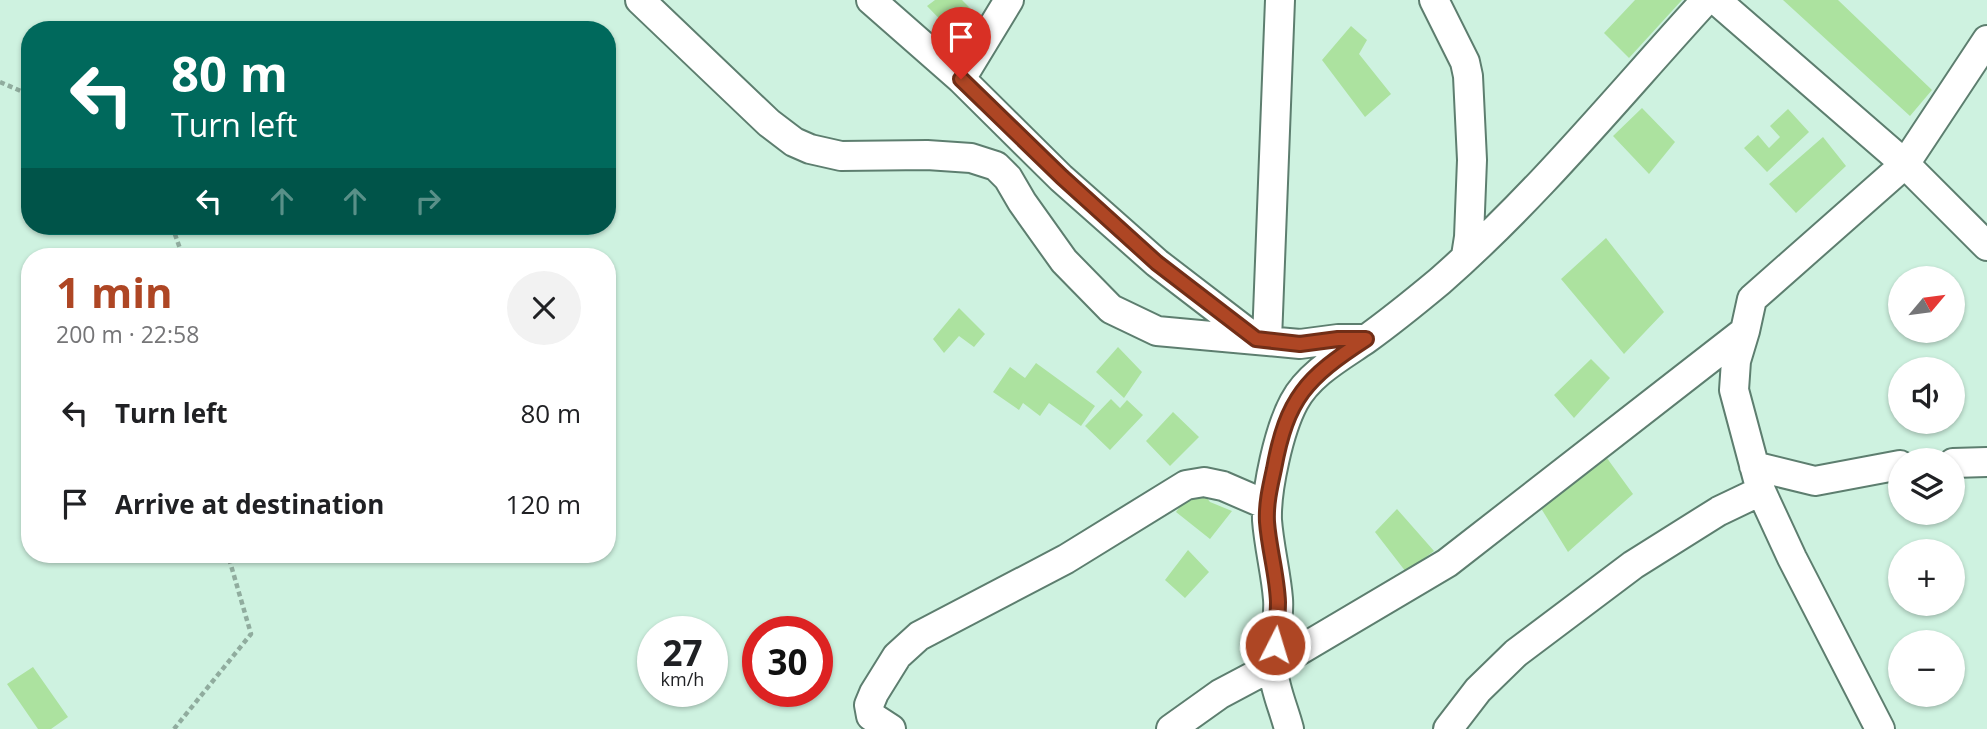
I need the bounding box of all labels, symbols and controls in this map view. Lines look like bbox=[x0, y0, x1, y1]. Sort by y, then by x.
pin bbox=[931, 7, 991, 79]
icon: arrive bbox=[942, 18, 980, 56]
text: 80 m bbox=[171, 40, 288, 106]
icon: left bbox=[56, 49, 147, 140]
text: Turn left bbox=[171, 103, 297, 146]
icon: left bbox=[190, 182, 228, 220]
icon: ahead bbox=[263, 182, 301, 220]
icon: ahead bbox=[336, 182, 374, 220]
icon: right bbox=[409, 182, 447, 220]
text: 1 min bbox=[56, 263, 173, 320]
north arrow bbox=[1888, 266, 1965, 343]
map controls bbox=[1888, 266, 1965, 707]
button: close bbox=[507, 271, 581, 345]
text: 200 m · 22:58 bbox=[56, 318, 199, 350]
button: sound bbox=[1888, 357, 1965, 434]
icon: left bbox=[56, 394, 94, 432]
text: Turn left bbox=[115, 395, 227, 431]
text: 80 m bbox=[520, 395, 581, 431]
button: layers bbox=[1888, 448, 1965, 525]
icon: arrive bbox=[56, 485, 94, 523]
text: Arrive at destination bbox=[115, 486, 384, 522]
text: 120 m bbox=[506, 486, 581, 522]
button: + bbox=[1888, 539, 1965, 616]
position arrow bbox=[1238, 608, 1312, 682]
speed limit sign: 30 bbox=[742, 616, 833, 707]
text: 27 bbox=[662, 629, 703, 676]
button: − bbox=[1888, 630, 1965, 707]
text: km/h bbox=[661, 667, 704, 691]

